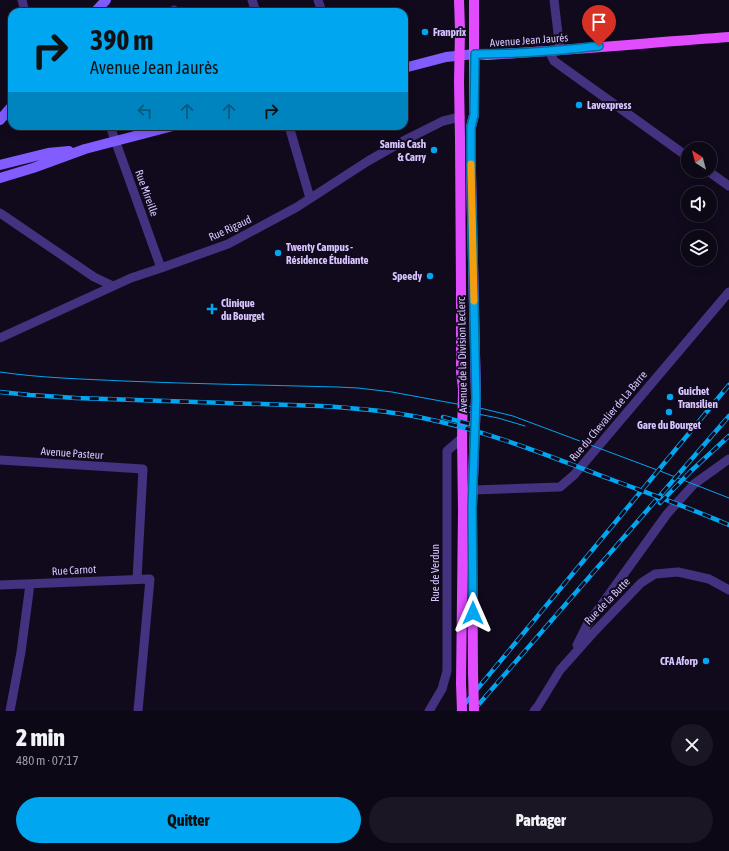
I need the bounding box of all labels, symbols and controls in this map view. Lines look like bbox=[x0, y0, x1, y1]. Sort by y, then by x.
pin bbox=[582, 5, 616, 46]
icon: arrive bbox=[588, 11, 610, 33]
icon: right bbox=[24, 24, 76, 76]
text: 390 m bbox=[90, 24, 153, 56]
place label: Franprix bbox=[433, 26, 467, 38]
marker: Franprix bbox=[420, 27, 430, 37]
street label: Avenue Jean Jaurès bbox=[489, 31, 569, 49]
text: Avenue Jean Jaurès bbox=[90, 57, 218, 78]
place label: Lavexpress bbox=[587, 99, 631, 111]
icon: left bbox=[134, 100, 156, 122]
icon: ahead bbox=[176, 100, 198, 122]
icon: ahead bbox=[218, 100, 240, 122]
icon: right bbox=[260, 100, 282, 122]
marker: Lavexpress bbox=[574, 100, 584, 110]
place label: Samia Cash & Carry bbox=[380, 138, 426, 163]
north arrow bbox=[681, 142, 717, 178]
map controls bbox=[681, 142, 717, 266]
marker: Samia Cash & Carry bbox=[429, 145, 439, 155]
street label: Rue Mireille bbox=[133, 168, 161, 218]
button: sound bbox=[681, 186, 717, 222]
street label: Rue Rigaud bbox=[207, 213, 253, 243]
button: layers bbox=[681, 230, 717, 266]
place label: Twenty Campus - Résidence Étudiante bbox=[286, 241, 368, 266]
marker: Twenty Campus - Résidence Étudiante bbox=[273, 248, 283, 258]
place label: Speedy bbox=[393, 270, 422, 282]
marker: Speedy bbox=[425, 271, 435, 281]
street label: Avenue de la Division Leclerc bbox=[455, 296, 469, 413]
place label: Clinique du Bourget bbox=[221, 297, 265, 322]
marker: Clinique du Bourget bbox=[206, 303, 218, 315]
street label: Rue du Chevalier de La Barre bbox=[567, 369, 649, 463]
place label: Guichet Transilien bbox=[678, 385, 718, 410]
marker: Guichet Transilien bbox=[665, 392, 675, 402]
marker: Gare du Bourget bbox=[664, 407, 674, 417]
place label: Gare du Bourget bbox=[637, 419, 702, 431]
street label: Avenue Pasteur bbox=[40, 445, 104, 461]
street label: Rue de Verdun bbox=[429, 544, 441, 602]
street label: Rue Carnot bbox=[52, 563, 96, 577]
street label: Rue de la Butte bbox=[582, 575, 632, 627]
position arrow bbox=[452, 592, 494, 634]
place label: CFA Aforp bbox=[660, 655, 698, 667]
marker: CFA Aforp bbox=[701, 656, 711, 666]
text: 2 min bbox=[16, 724, 65, 751]
button: close bbox=[671, 724, 713, 766]
text: 480 m · 07:17 bbox=[16, 753, 79, 768]
button: Quitter bbox=[16, 797, 361, 843]
button: Partager bbox=[369, 797, 713, 843]

